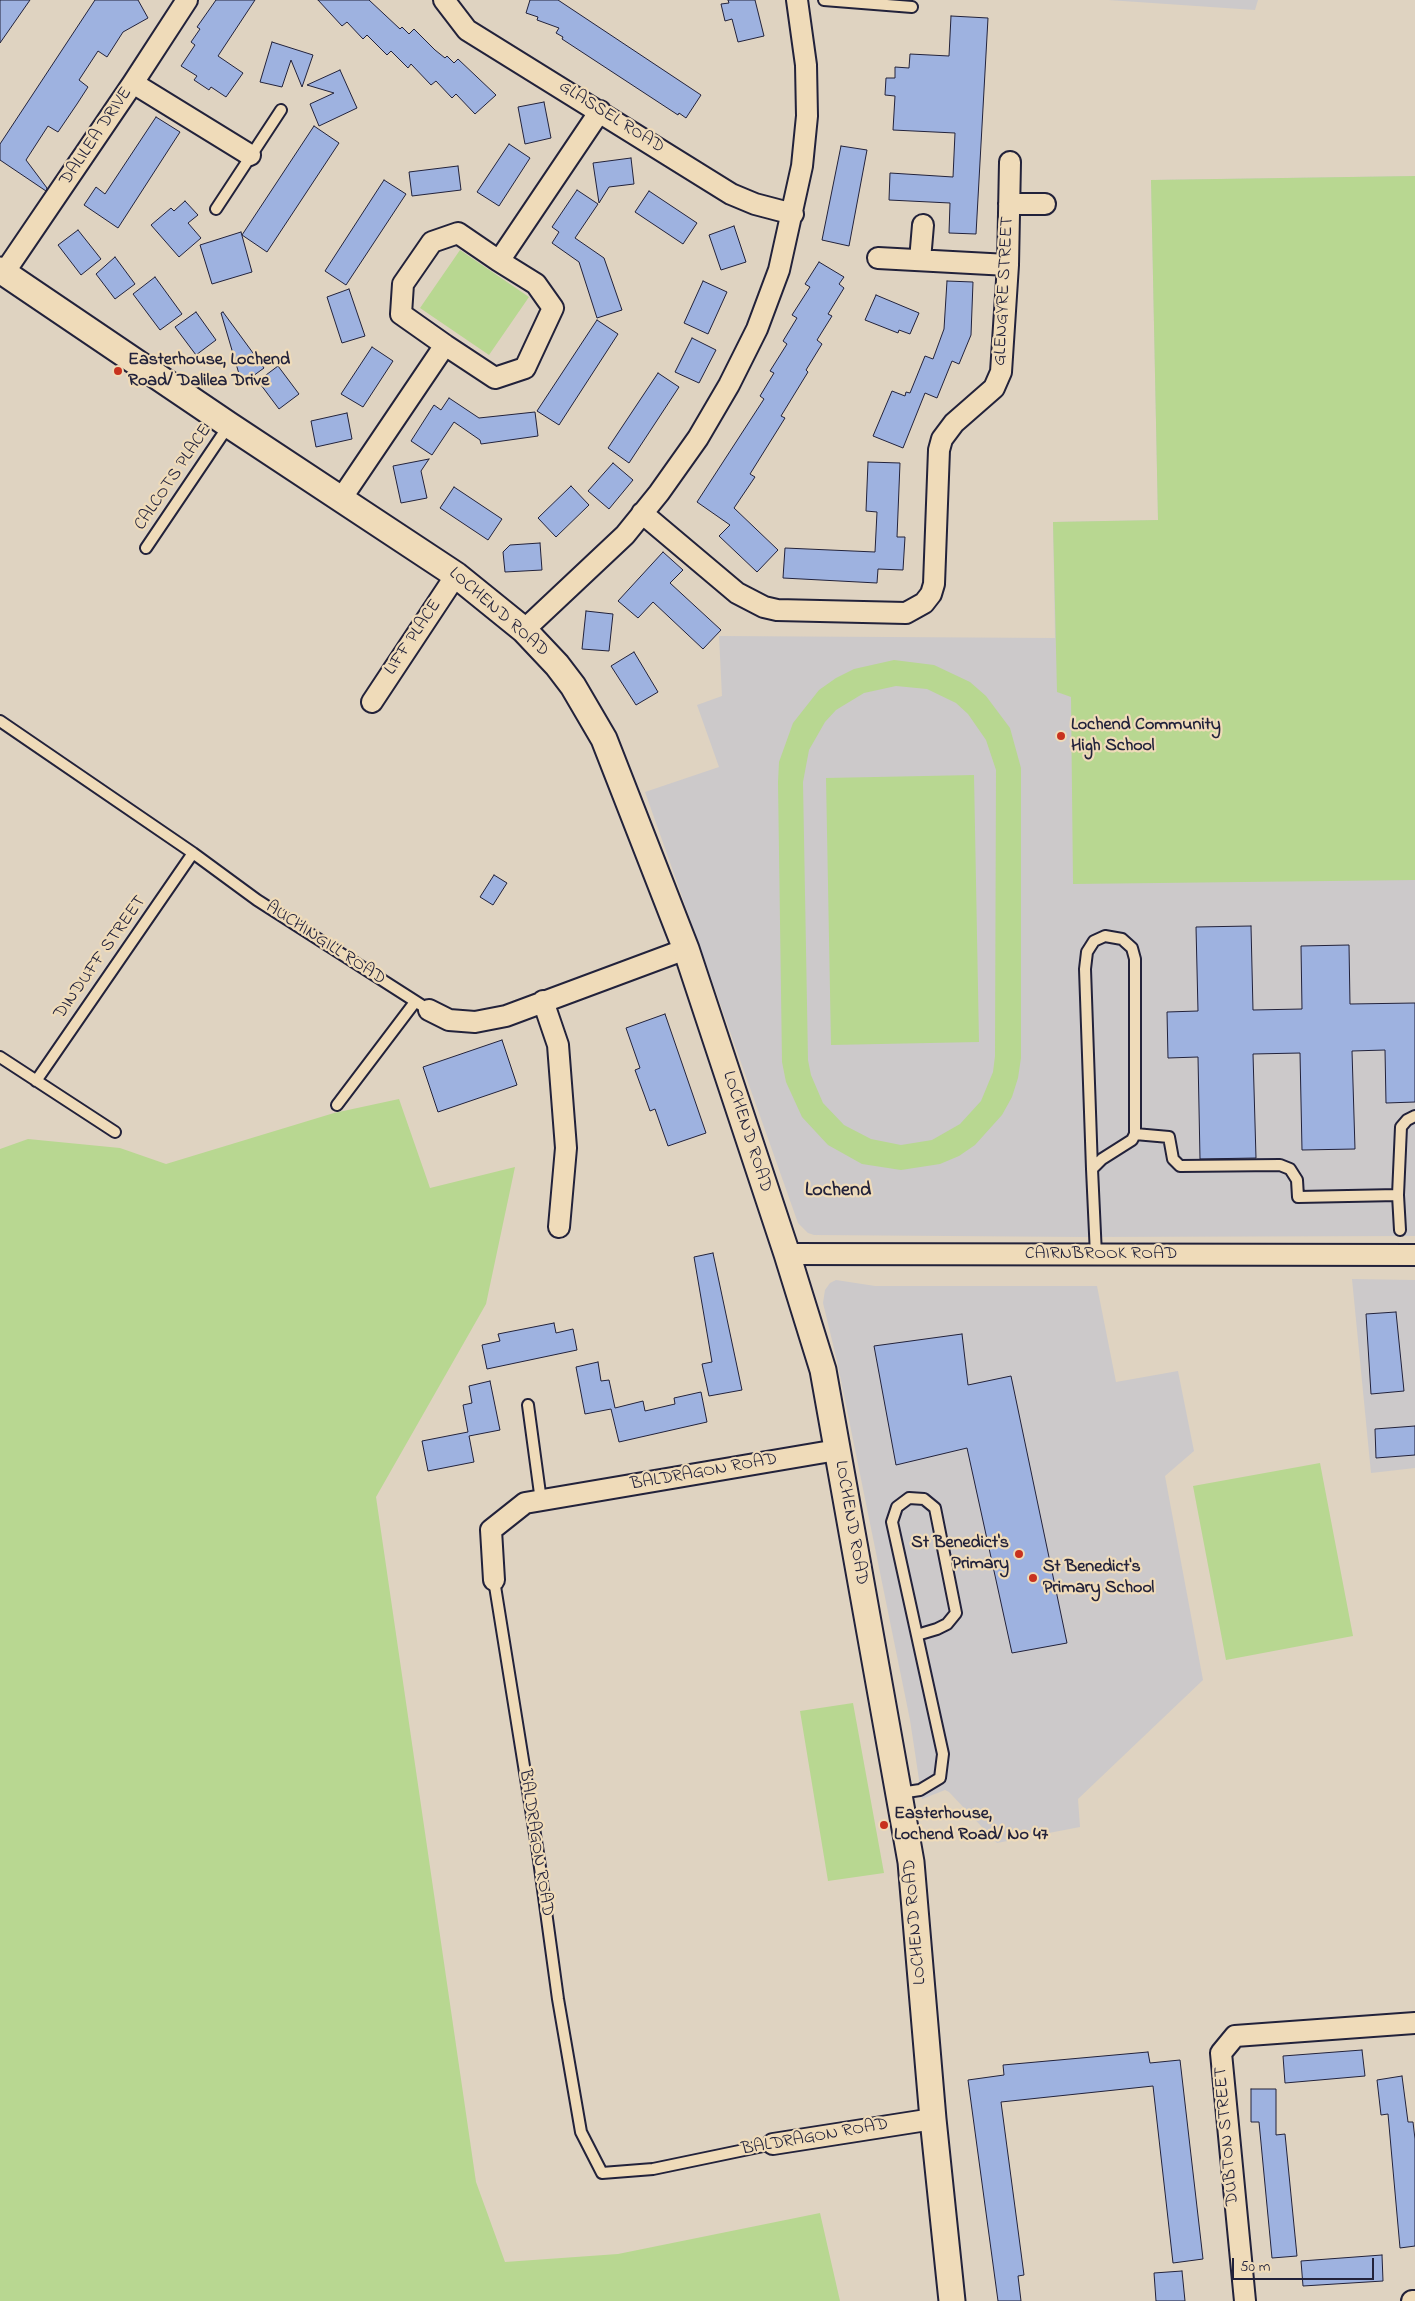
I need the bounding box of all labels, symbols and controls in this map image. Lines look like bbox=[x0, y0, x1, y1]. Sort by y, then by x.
street label: GLASSEL ROAD bbox=[554, 77, 668, 159]
street label: DALILEA DRIVE bbox=[56, 84, 138, 190]
street label: GLENGYRE STREET bbox=[990, 216, 1020, 366]
place label: Easterhouse, Lochend Road/ Dalilea Drive bbox=[128, 350, 290, 392]
marker: Easterhouse, Lochend Road/ Dalilea Drive bbox=[112, 365, 124, 377]
street label: CALCOTS PLACE bbox=[131, 421, 217, 535]
street label: LOCHEND ROAD bbox=[443, 564, 553, 662]
street label: LIFF PLACE bbox=[381, 596, 447, 680]
place label: Lochend Community High School bbox=[1071, 715, 1221, 758]
marker: Lochend Community High School bbox=[1055, 730, 1067, 742]
street label: DINDUFF STREET bbox=[50, 892, 152, 1024]
street label: AUCHINGILL ROAD bbox=[261, 897, 389, 991]
street label: LOCHEND ROAD bbox=[716, 1069, 776, 1195]
district label: Lochend bbox=[805, 1180, 871, 1204]
street label: CAIRNBROOK ROAD bbox=[1025, 1244, 1177, 1266]
street label: BALDRAGON ROAD bbox=[629, 1449, 779, 1497]
street label: LOCHEND ROAD bbox=[828, 1459, 872, 1587]
place label: St Benedict's Primary bbox=[911, 1533, 1009, 1576]
marker: St Benedict's Primary bbox=[1013, 1548, 1025, 1560]
place label: St Benedict's Primary School bbox=[1043, 1557, 1154, 1600]
marker: St Benedict's Primary School bbox=[1027, 1572, 1039, 1584]
street label: BALDRAGON ROAD bbox=[513, 1768, 557, 1918]
place label: Easterhouse, Lochend Road/ No 47 bbox=[894, 1804, 1048, 1846]
marker: Easterhouse, Lochend Road/ No 47 bbox=[878, 1819, 890, 1831]
street label: LOCHEND ROAD bbox=[900, 1858, 932, 1986]
street label: DUBTON STREET bbox=[1211, 2066, 1245, 2206]
street label: BALDRAGON ROAD bbox=[740, 2114, 890, 2162]
scale bar bbox=[1235, 2248, 1378, 2280]
text: 50 m bbox=[1240, 2256, 1270, 2278]

